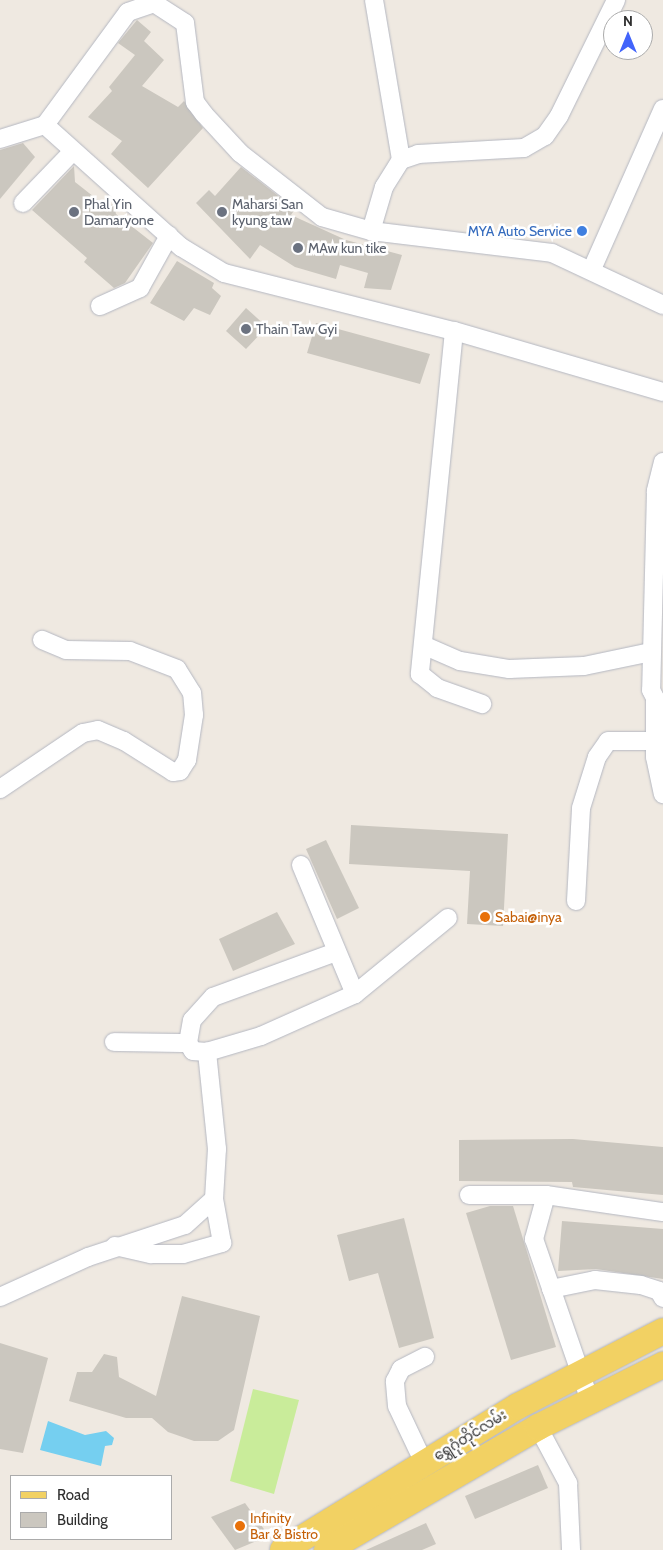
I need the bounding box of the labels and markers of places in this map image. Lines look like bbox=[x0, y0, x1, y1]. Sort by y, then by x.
place label: Phal Yin Damaryone bbox=[84, 196, 154, 228]
place label: Maharsi San kyung taw bbox=[232, 196, 303, 228]
marker: Phal Yin Damaryone bbox=[68, 206, 80, 218]
marker: Maharsi San kyung taw bbox=[216, 206, 228, 218]
place label: MYA Auto Service bbox=[468, 223, 572, 239]
marker: MYA Auto Service bbox=[576, 225, 588, 237]
place label: MAw kun tike bbox=[308, 240, 386, 256]
marker: MAw kun tike bbox=[292, 242, 304, 254]
place label: Thain Taw Gyi bbox=[256, 321, 337, 337]
marker: Thain Taw Gyi bbox=[240, 323, 252, 335]
place label: Sabai@inya bbox=[495, 909, 562, 925]
marker: Sabai@inya bbox=[479, 911, 491, 923]
place label: Infinity Bar & Bistro bbox=[250, 1510, 318, 1542]
marker: Infinity Bar & Bistro bbox=[234, 1520, 246, 1532]

